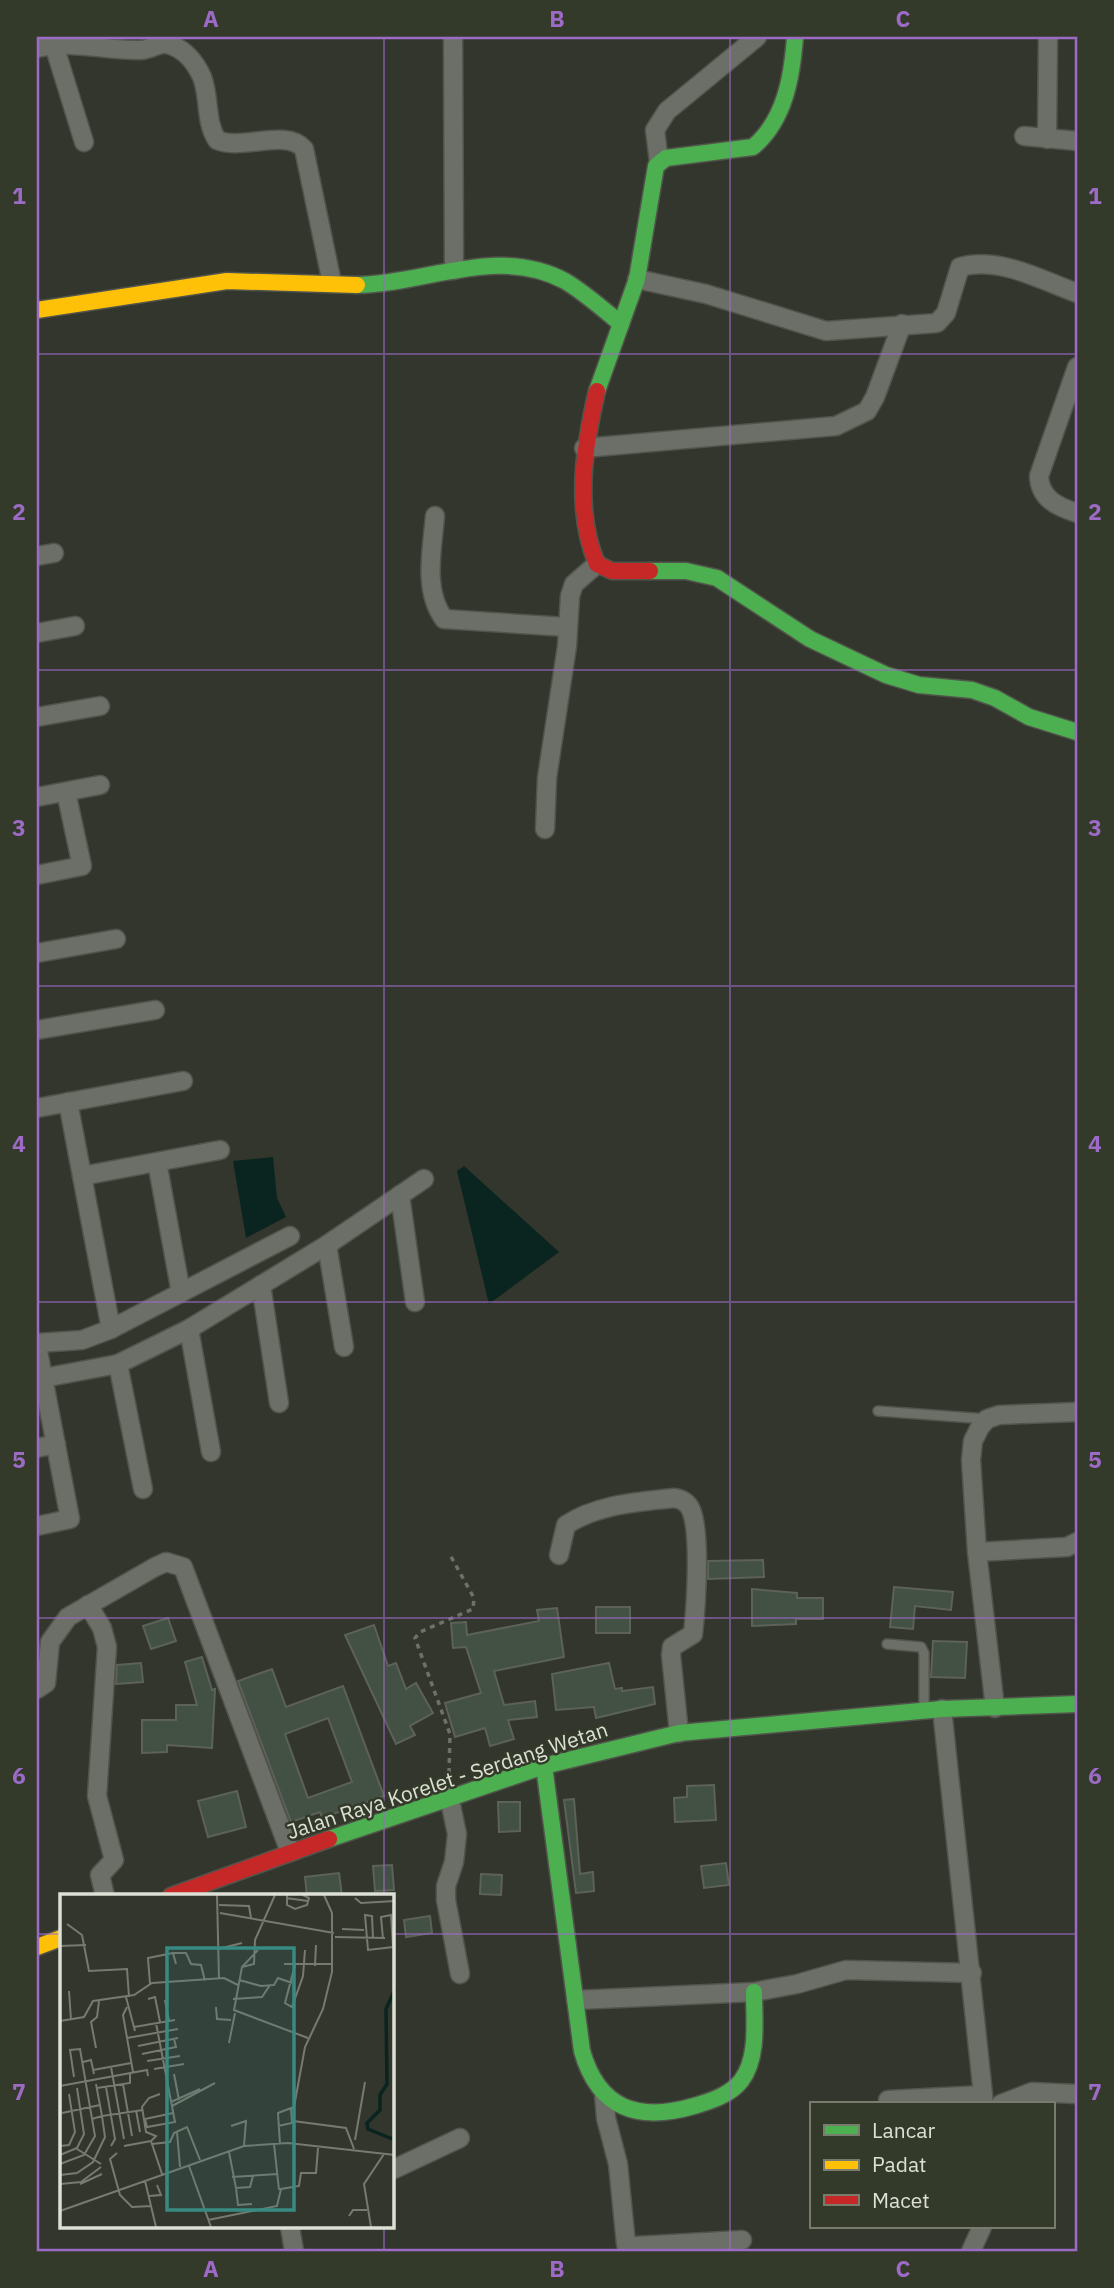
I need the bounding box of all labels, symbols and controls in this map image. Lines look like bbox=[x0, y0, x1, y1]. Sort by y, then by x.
text: A bbox=[203, 3, 219, 33]
text: B bbox=[549, 3, 565, 33]
text: C bbox=[896, 3, 911, 33]
text: 1 bbox=[12, 180, 26, 210]
text: 1 bbox=[1088, 180, 1102, 210]
text: 2 bbox=[12, 496, 26, 526]
text: 2 bbox=[1088, 496, 1102, 526]
text: 3 bbox=[12, 812, 26, 842]
text: 3 bbox=[1088, 812, 1102, 842]
text: 4 bbox=[12, 1128, 26, 1158]
text: 4 bbox=[1088, 1128, 1102, 1158]
text: 5 bbox=[12, 1444, 26, 1474]
text: 5 bbox=[1088, 1444, 1102, 1474]
street label: Jalan Raya Korelet - Serdang Wetan bbox=[283, 1715, 611, 1845]
text: 6 bbox=[12, 1760, 26, 1790]
text: 6 bbox=[1088, 1760, 1102, 1790]
inset map bbox=[60, 1894, 394, 2228]
text: 7 bbox=[12, 2076, 26, 2106]
text: 7 bbox=[1088, 2076, 1102, 2106]
legend bbox=[810, 2102, 1054, 2228]
text: Lancar bbox=[872, 2116, 935, 2144]
text: Padat bbox=[872, 2150, 927, 2178]
text: Macet bbox=[872, 2186, 930, 2214]
text: A bbox=[203, 2253, 219, 2283]
text: B bbox=[549, 2253, 565, 2283]
text: C bbox=[896, 2253, 911, 2283]

